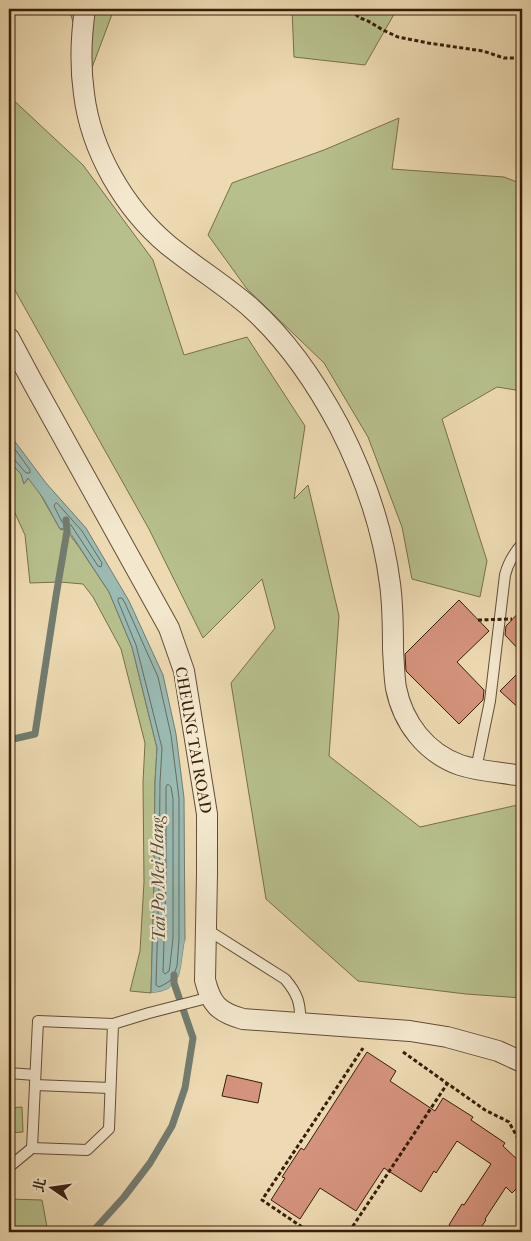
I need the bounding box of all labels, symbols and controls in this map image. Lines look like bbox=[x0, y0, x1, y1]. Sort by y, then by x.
street label: CHEUNG TAI ROAD bbox=[171, 665, 216, 815]
water label: Tai Po Mei Hang bbox=[147, 815, 170, 942]
north arrow bbox=[28, 1164, 78, 1214]
text: 北 bbox=[30, 1176, 50, 1194]

